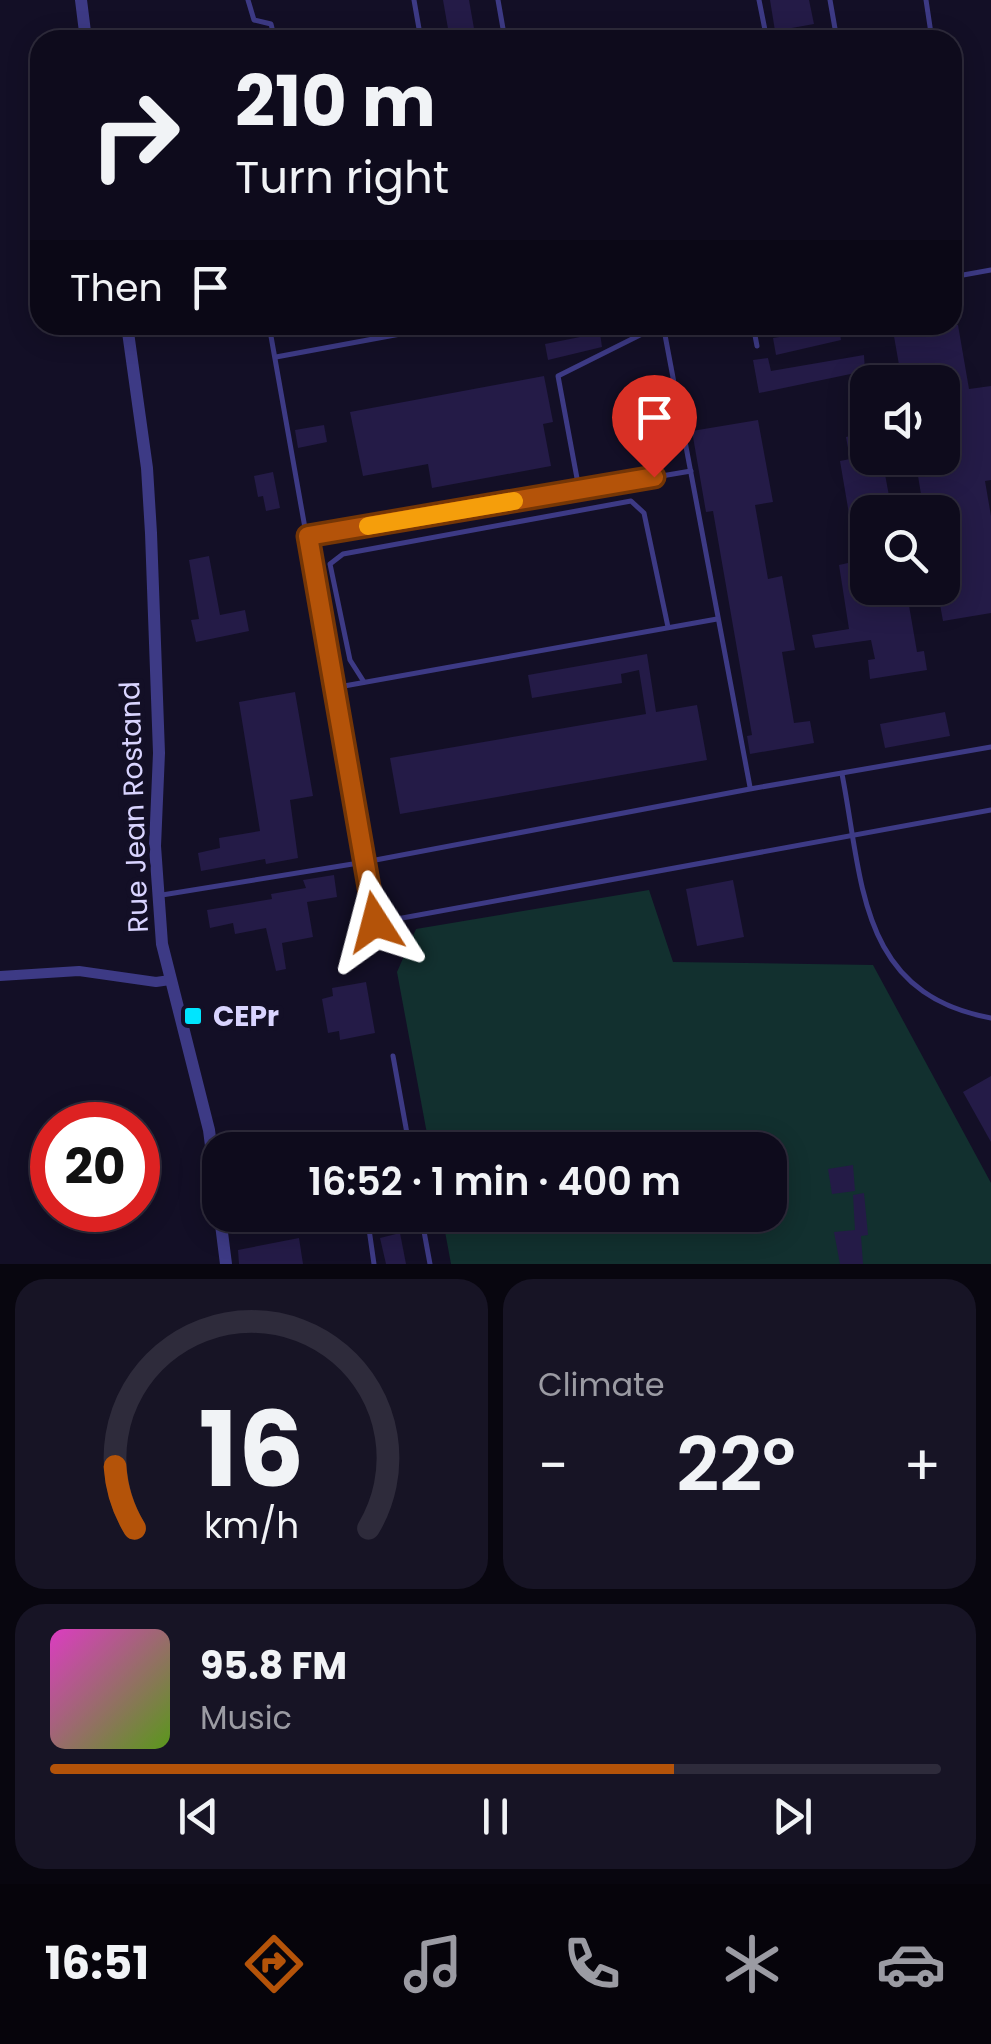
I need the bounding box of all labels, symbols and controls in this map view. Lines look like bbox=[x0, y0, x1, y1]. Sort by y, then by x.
text: 210 m bbox=[235, 52, 436, 151]
icon: right bbox=[70, 70, 200, 200]
text: Turn right bbox=[235, 146, 449, 209]
icon: arrive bbox=[183, 260, 238, 315]
text: Then bbox=[70, 261, 163, 314]
map controls bbox=[850, 365, 960, 605]
button: sound bbox=[850, 365, 960, 475]
pin bbox=[612, 375, 697, 478]
icon: arrive bbox=[627, 390, 682, 445]
button: search bbox=[850, 495, 960, 605]
street label: Rue Jean Rostand bbox=[110, 680, 158, 934]
position arrow bbox=[323, 870, 427, 974]
place label: CEPr bbox=[213, 997, 279, 1036]
marker: CEPr bbox=[182, 1005, 204, 1027]
speed limit sign: 20 bbox=[30, 1102, 160, 1232]
text: 16:52 · 1 min · 400 m bbox=[308, 1155, 681, 1208]
text: Climate bbox=[538, 1362, 665, 1407]
text: 16 bbox=[199, 1377, 304, 1522]
text: 22° bbox=[676, 1412, 796, 1517]
text: − bbox=[538, 1427, 568, 1504]
text: + bbox=[903, 1427, 941, 1504]
text: km/h bbox=[204, 1500, 299, 1551]
text: 95.8 FM bbox=[200, 1639, 347, 1692]
text: Music bbox=[200, 1695, 292, 1740]
icon: previous bbox=[171, 1789, 226, 1844]
icon: pause bbox=[468, 1789, 523, 1844]
icon: next bbox=[765, 1789, 820, 1844]
icon: directions bbox=[239, 1929, 309, 1999]
icon: music bbox=[398, 1929, 468, 1999]
icon: phone bbox=[557, 1929, 627, 1999]
icon: climate bbox=[717, 1929, 787, 1999]
icon: car bbox=[876, 1929, 946, 1999]
text: 16:51 bbox=[45, 1932, 149, 1995]

